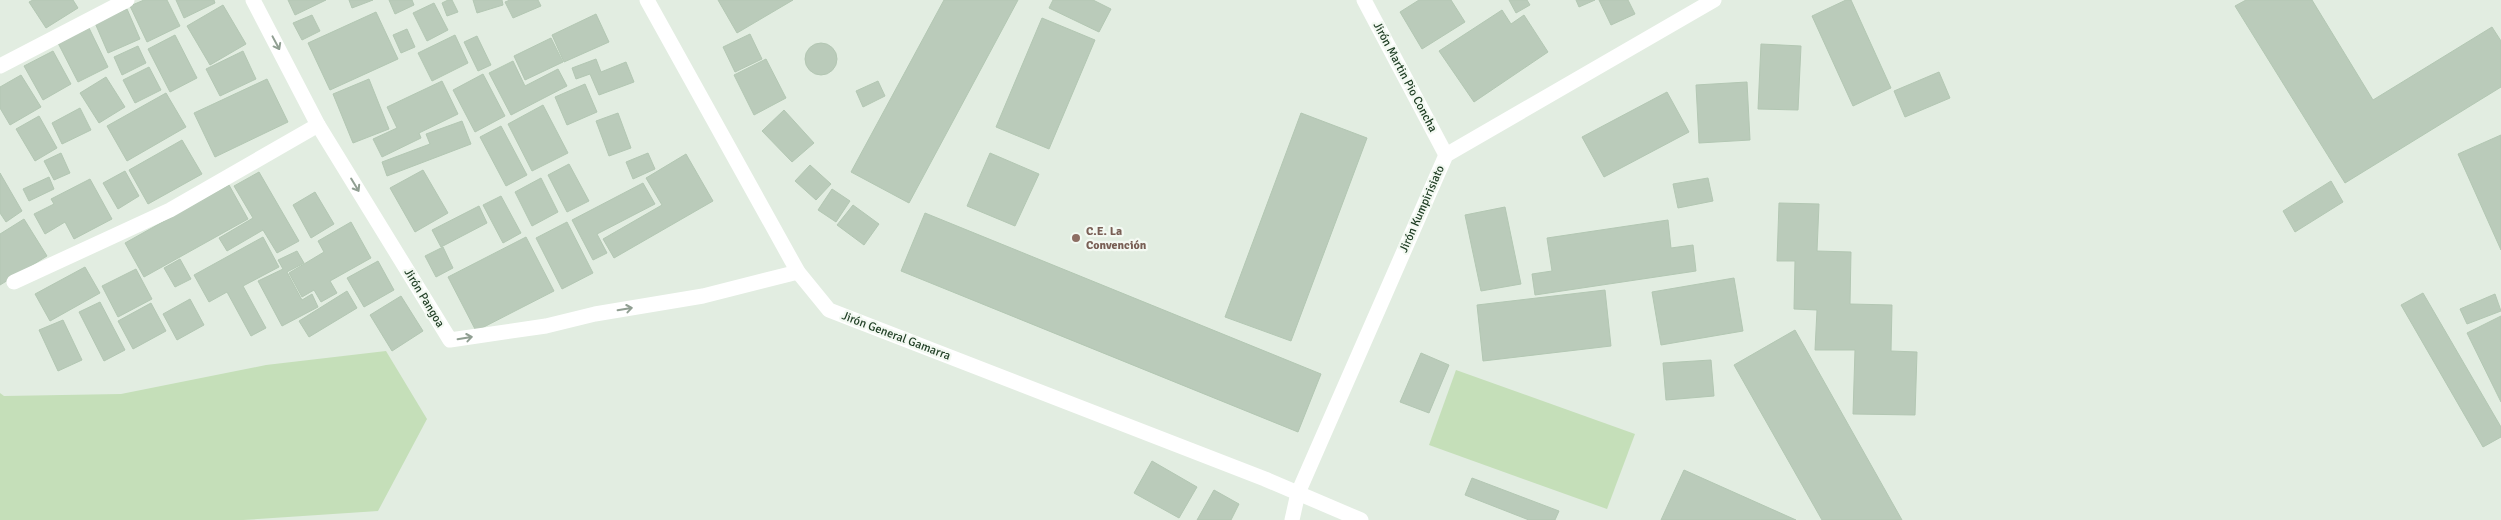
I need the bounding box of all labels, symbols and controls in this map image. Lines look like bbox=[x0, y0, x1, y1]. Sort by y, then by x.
street label: Jirón Martin Pio Concha bbox=[1370, 19, 1440, 135]
one-way arrow bbox=[272, 35, 281, 50]
street label: Jirón Kumpirisiato bbox=[1396, 163, 1448, 255]
one-way arrow bbox=[351, 177, 361, 191]
place label: C.E. La Convención bbox=[1086, 224, 1147, 253]
marker: C.E. La Convención bbox=[1070, 232, 1082, 244]
street label: Jirón Pangoa bbox=[401, 266, 447, 330]
one-way arrow bbox=[617, 303, 633, 313]
street label: Jirón General Gamarra bbox=[839, 308, 953, 364]
one-way arrow bbox=[457, 333, 473, 343]

